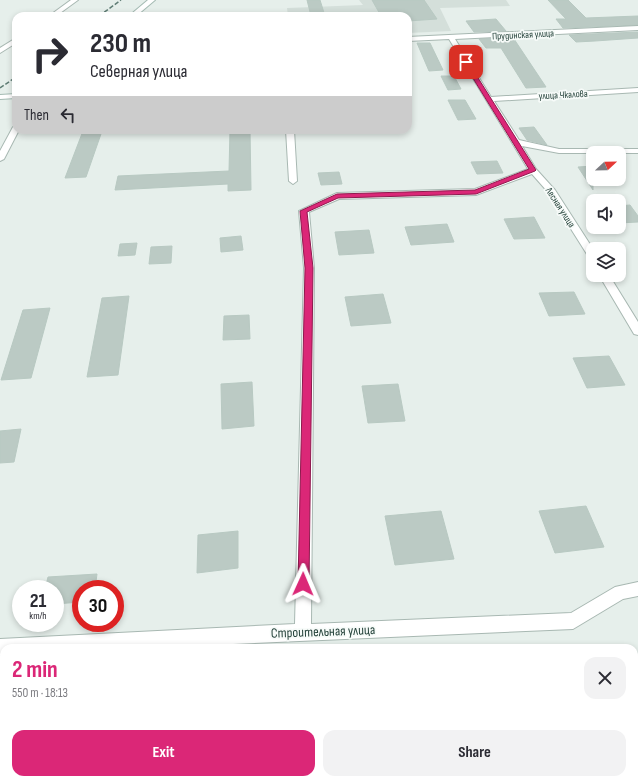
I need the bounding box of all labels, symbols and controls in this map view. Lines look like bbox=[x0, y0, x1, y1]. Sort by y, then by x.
text: 230 m bbox=[90, 27, 151, 60]
street label: Прудинская улица bbox=[492, 27, 554, 43]
icon: right bbox=[24, 28, 76, 80]
pin bbox=[449, 45, 483, 79]
icon: arrive bbox=[455, 51, 477, 73]
text: Северная улица bbox=[90, 61, 187, 82]
street label: улица Чкалова bbox=[538, 88, 588, 102]
icon: left bbox=[57, 104, 79, 126]
text: Then bbox=[24, 106, 49, 125]
north arrow bbox=[586, 146, 626, 186]
map controls bbox=[586, 146, 626, 282]
street label: Лесная улица bbox=[542, 184, 578, 230]
button: sound bbox=[586, 194, 626, 234]
button: layers bbox=[586, 242, 626, 282]
position arrow bbox=[282, 563, 324, 605]
speed limit sign: 30 bbox=[72, 580, 124, 632]
text: 21 bbox=[30, 589, 46, 613]
text: km/h bbox=[29, 610, 47, 622]
street label: Строительная улица bbox=[271, 621, 375, 642]
text: 2 min bbox=[12, 655, 58, 684]
button: close bbox=[584, 657, 626, 699]
text: 550 m · 18:13 bbox=[12, 685, 68, 701]
button: Exit bbox=[12, 730, 315, 776]
button: Share bbox=[323, 730, 626, 776]

